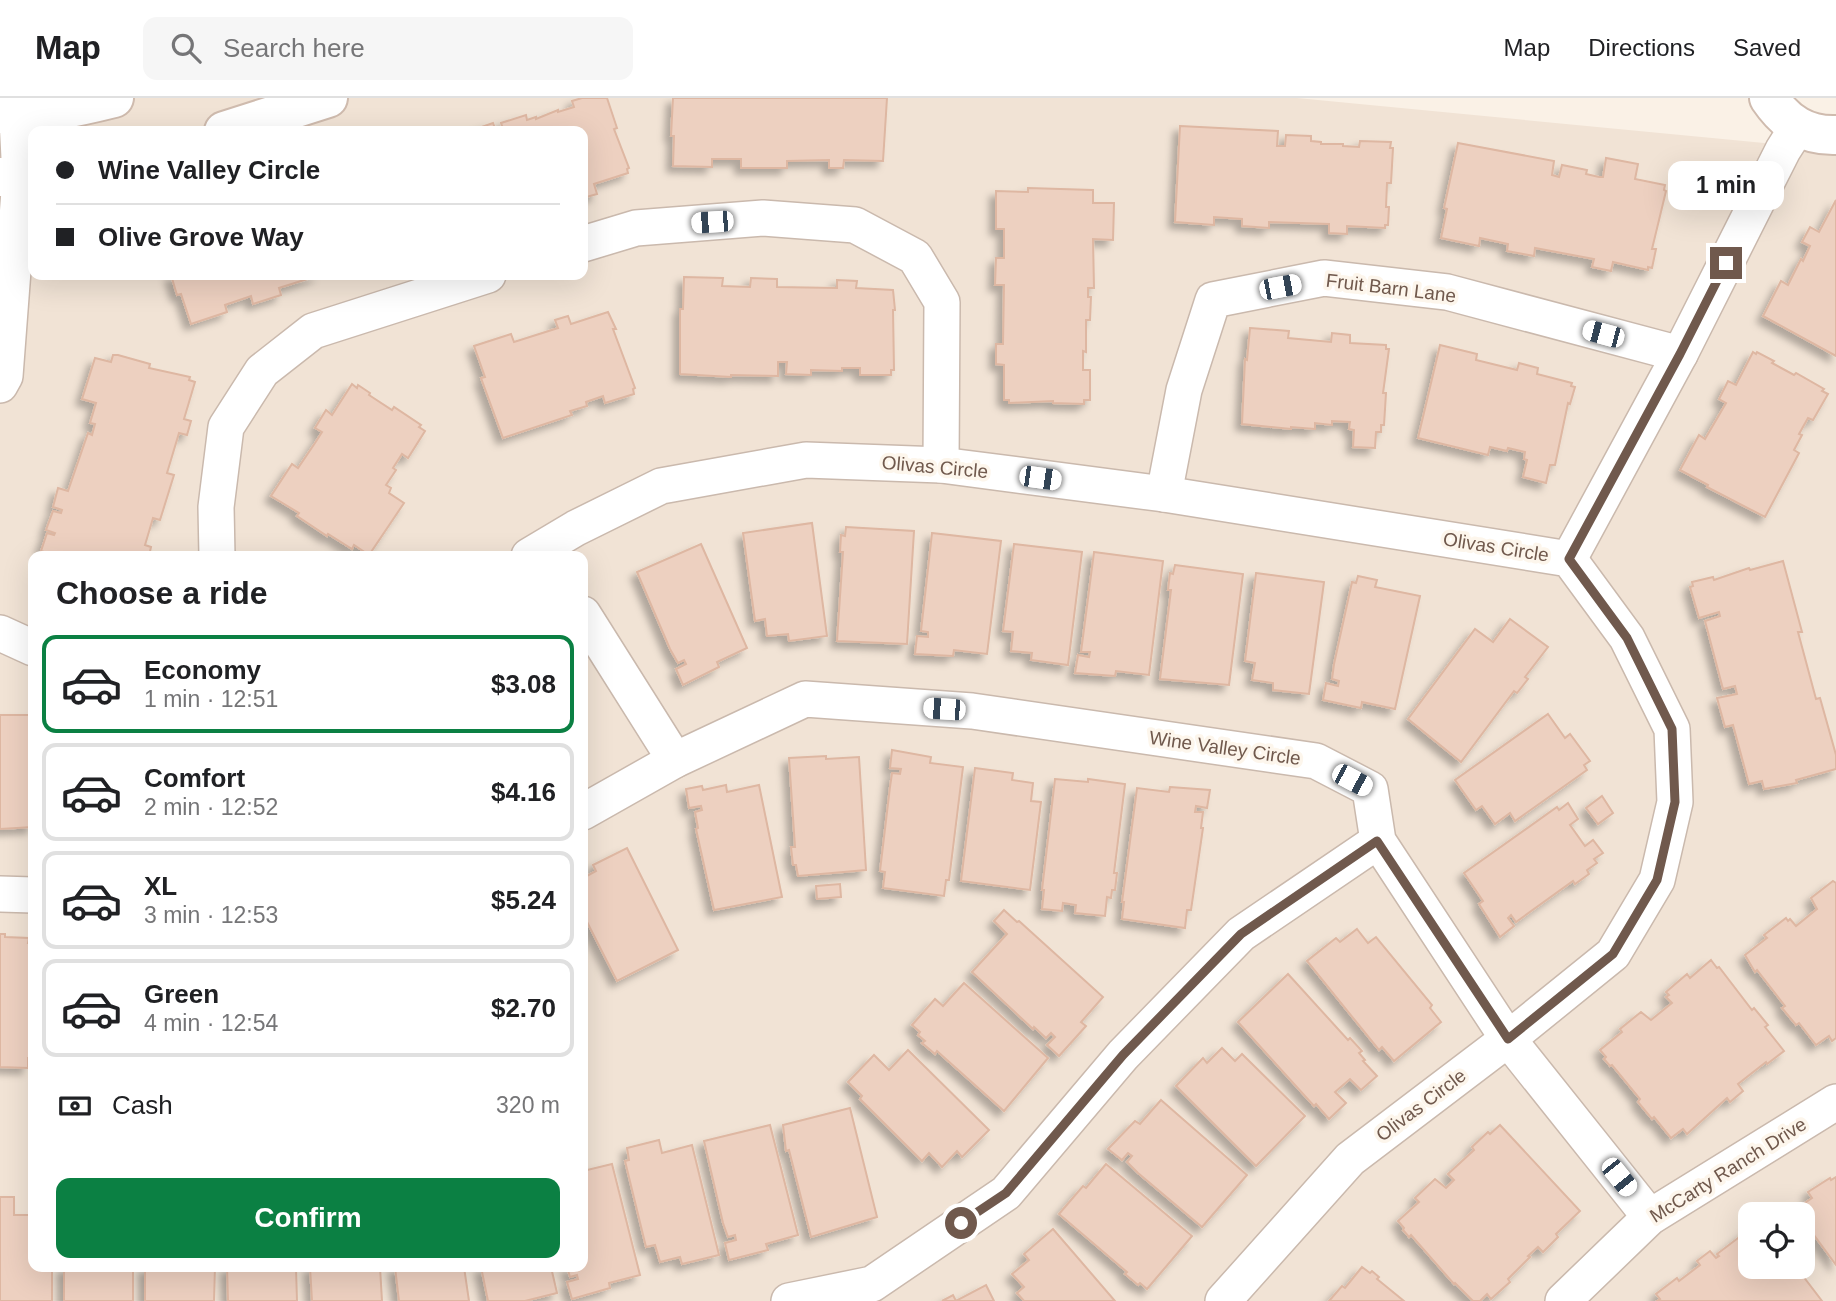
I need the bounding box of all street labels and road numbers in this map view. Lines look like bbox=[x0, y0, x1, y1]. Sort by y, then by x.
street label: Fruit Barn Lane bbox=[1325, 270, 1457, 306]
street label: Olivas Circle bbox=[881, 452, 989, 482]
street label: Olivas Circle bbox=[1442, 528, 1550, 566]
street label: Wine Valley Circle bbox=[1148, 727, 1302, 769]
street label: Olivas Circle bbox=[1372, 1065, 1470, 1145]
street label: McCarty Ranch Drive bbox=[1646, 1113, 1810, 1227]

